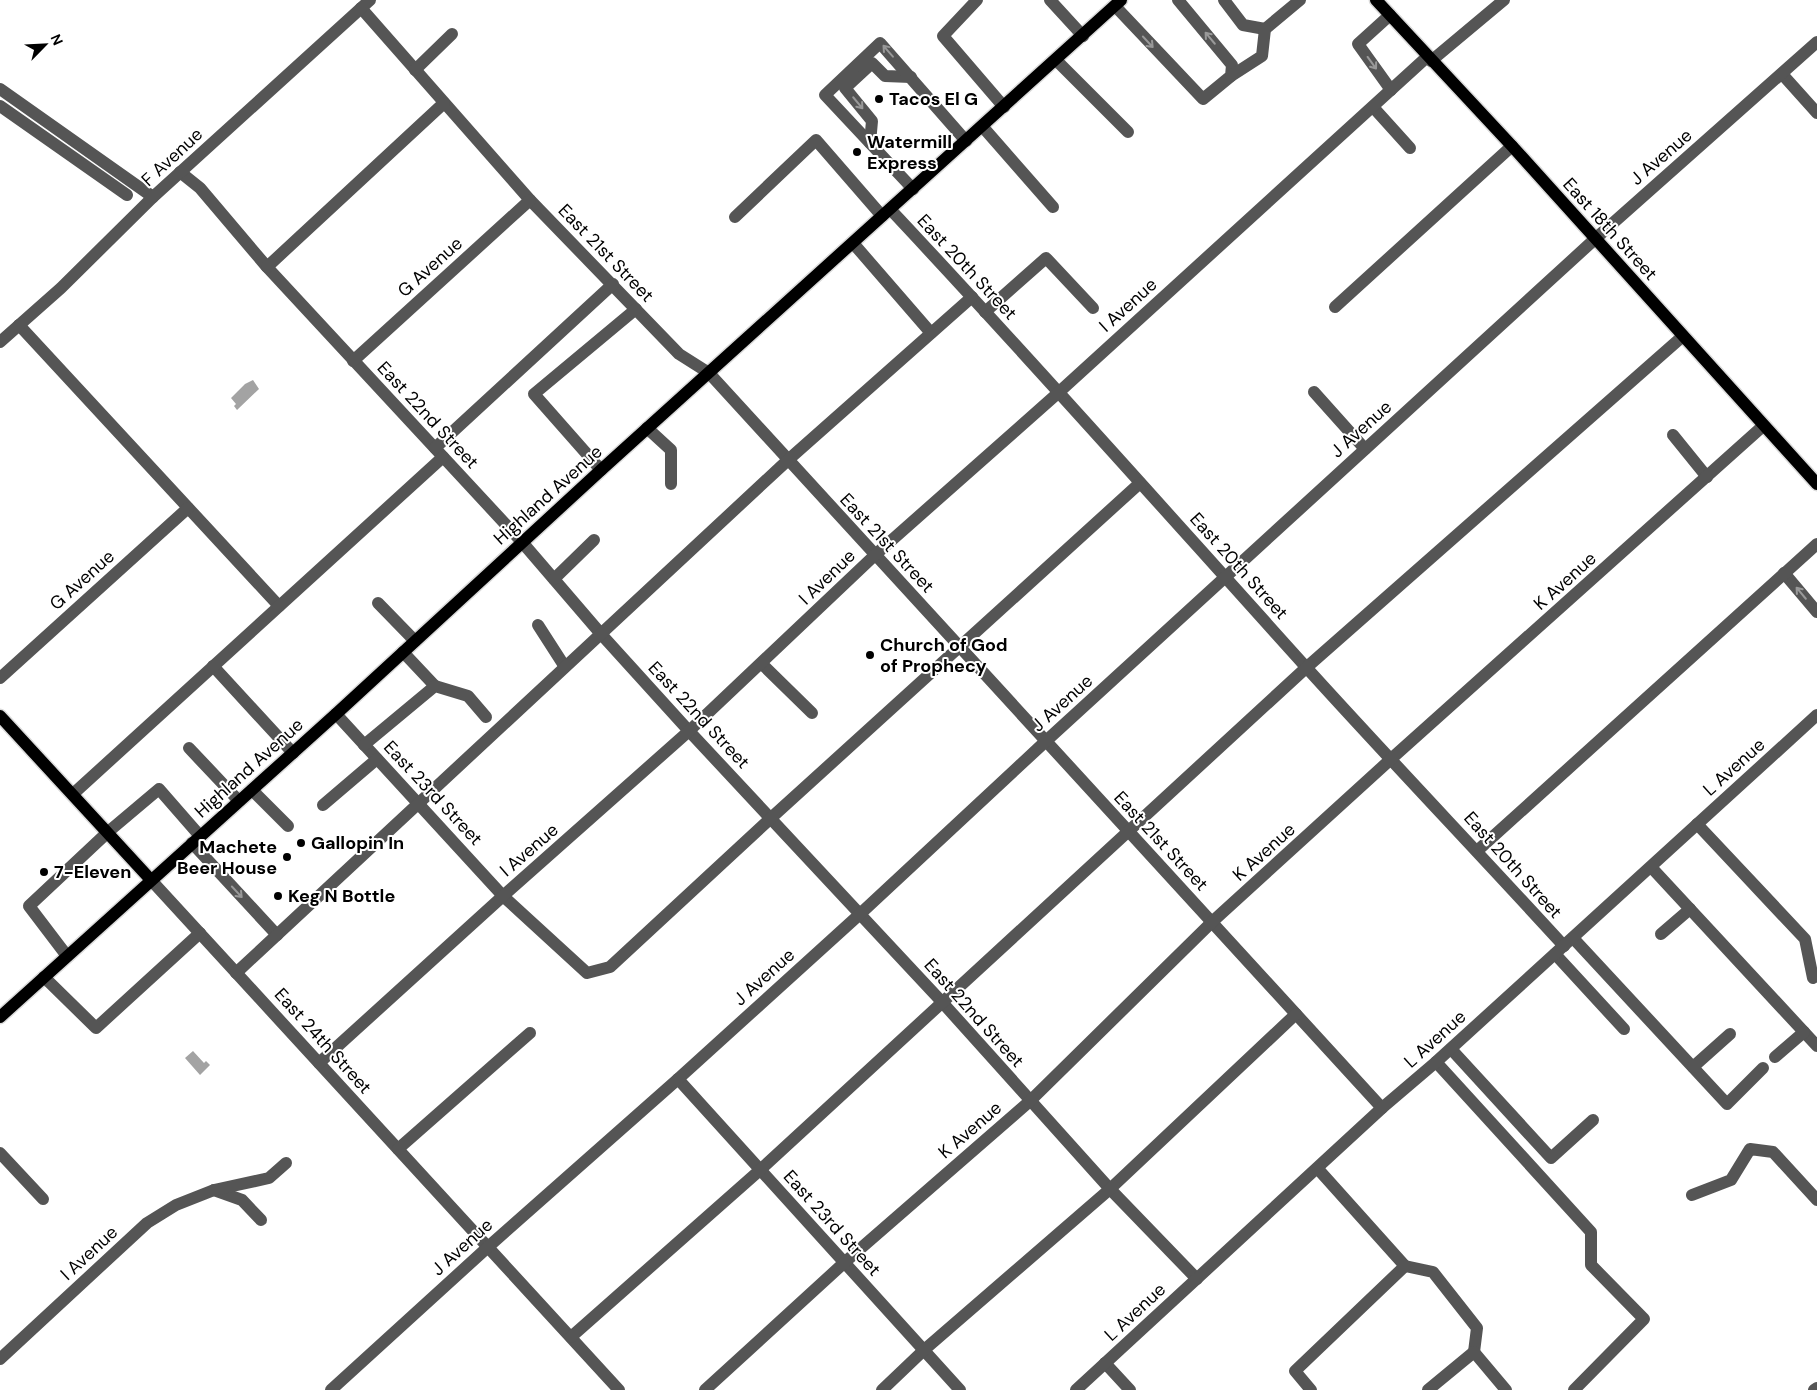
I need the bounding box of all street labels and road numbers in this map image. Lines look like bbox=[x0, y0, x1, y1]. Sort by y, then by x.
street label: F Avenue bbox=[136, 122, 208, 192]
street label: J Avenue bbox=[1625, 123, 1697, 191]
street label: East 18th Street bbox=[1558, 173, 1662, 285]
street label: East 21st Street bbox=[553, 199, 659, 307]
street label: East 20th Street bbox=[912, 209, 1022, 325]
street label: G Avenue bbox=[392, 231, 468, 303]
street label: I Avenue bbox=[1094, 273, 1162, 337]
street label: East 22nd Street bbox=[372, 356, 484, 474]
street label: J Avenue bbox=[1325, 395, 1397, 463]
street label: Highland Avenue bbox=[489, 440, 607, 550]
street label: East 21st Street bbox=[835, 488, 939, 598]
street label: East 20th Street bbox=[1185, 507, 1293, 625]
street label: G Avenue bbox=[44, 544, 120, 616]
street label: I Avenue bbox=[793, 544, 861, 610]
street label: K Avenue bbox=[1529, 546, 1601, 616]
street label: East 22nd Street bbox=[643, 656, 755, 774]
street label: J Avenue bbox=[1026, 669, 1098, 737]
street label: Highland Avenue bbox=[190, 713, 308, 823]
street label: L Avenue bbox=[1698, 733, 1770, 801]
street label: East 23rd Street bbox=[378, 736, 488, 850]
street label: East 21st Street bbox=[1109, 786, 1213, 896]
street label: East 20th Street bbox=[1459, 806, 1567, 924]
street label: K Avenue bbox=[1228, 817, 1300, 887]
street label: I Avenue bbox=[495, 818, 563, 882]
street label: J Avenue bbox=[728, 943, 800, 1011]
street label: East 22nd Street bbox=[919, 953, 1029, 1073]
street label: East 24th Street bbox=[269, 983, 377, 1099]
street label: L Avenue bbox=[1399, 1005, 1471, 1073]
street label: K Avenue bbox=[933, 1096, 1007, 1164]
street label: East 23rd Street bbox=[778, 1165, 886, 1281]
street label: J Avenue bbox=[426, 1213, 498, 1281]
street label: I Avenue bbox=[55, 1220, 123, 1286]
street label: L Avenue bbox=[1099, 1277, 1171, 1347]

